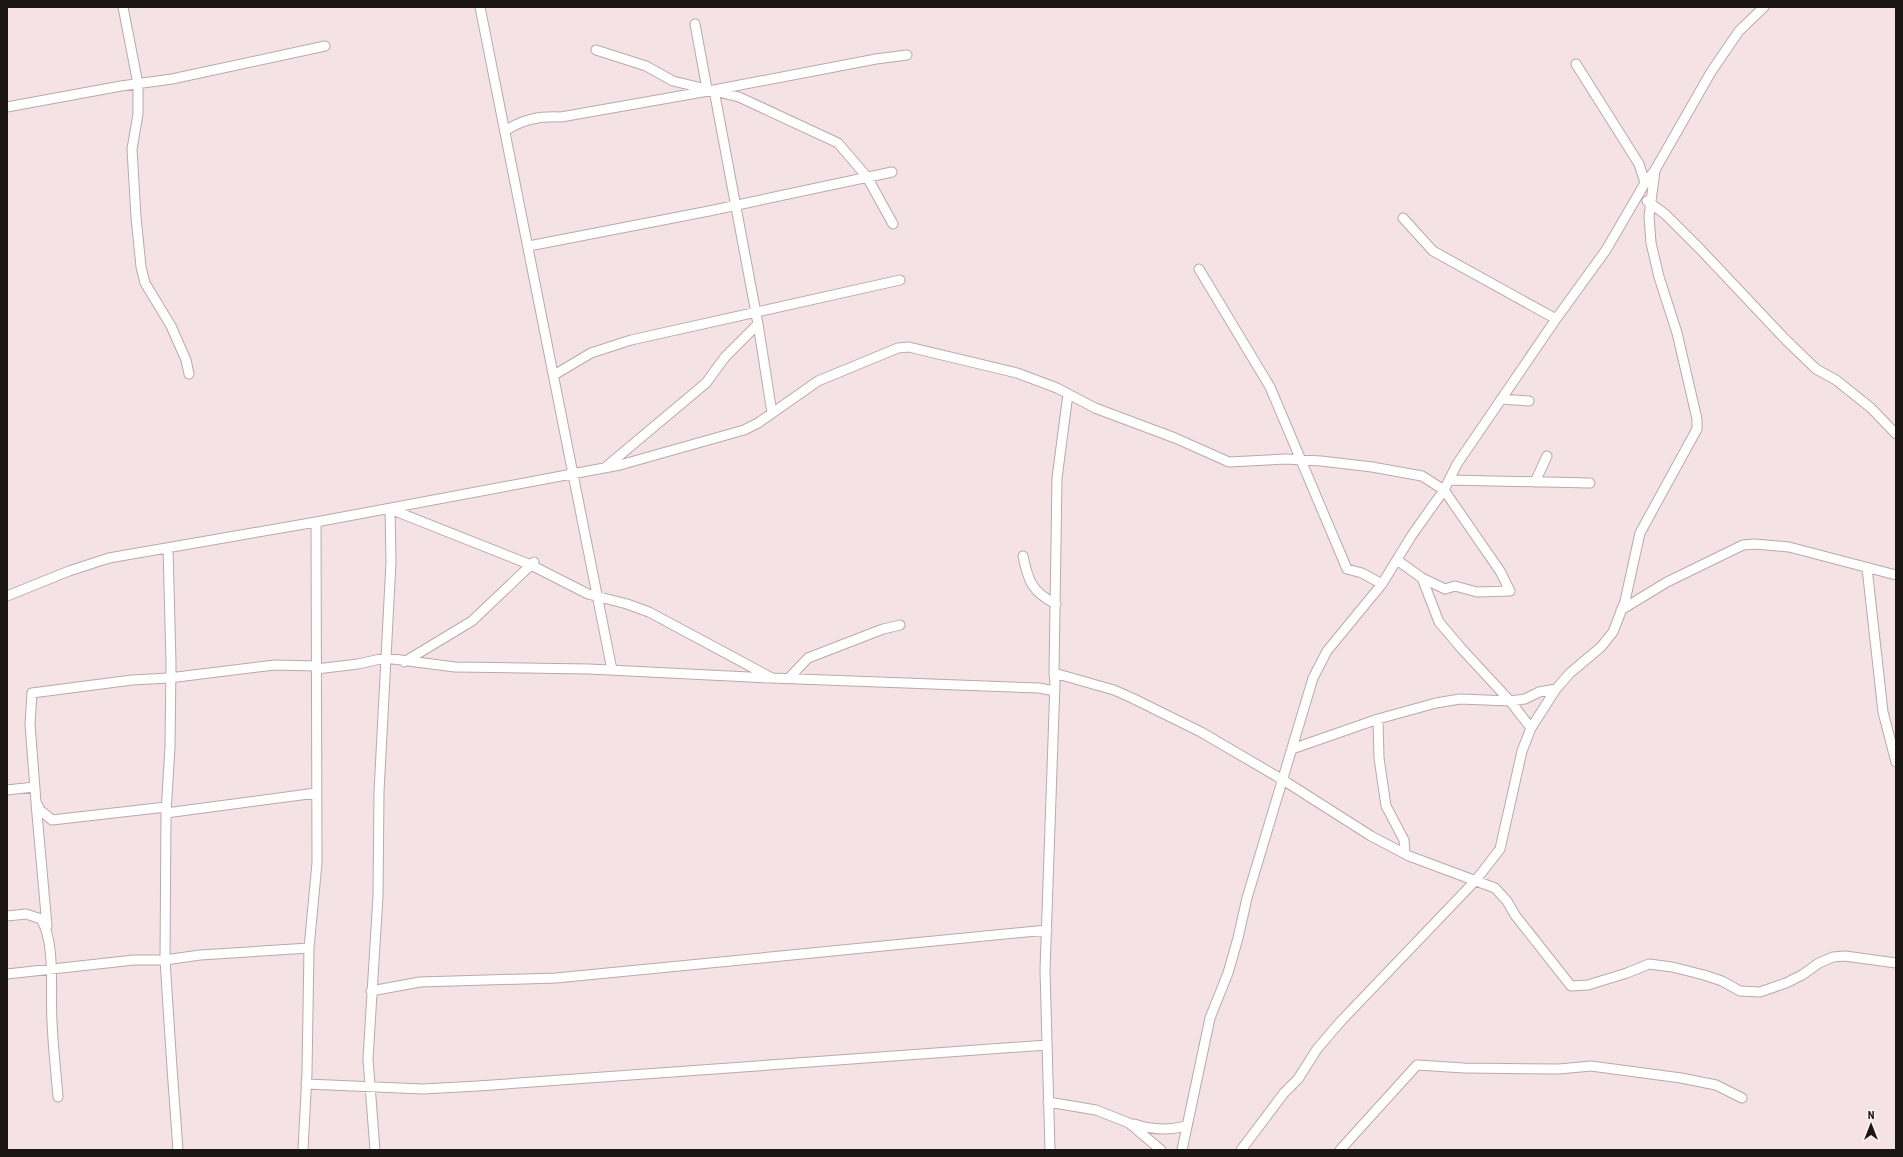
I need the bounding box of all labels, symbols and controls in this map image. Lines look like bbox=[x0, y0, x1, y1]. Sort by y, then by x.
north arrow bbox=[1851, 1105, 1891, 1145]
text: N bbox=[1868, 1109, 1875, 1122]

